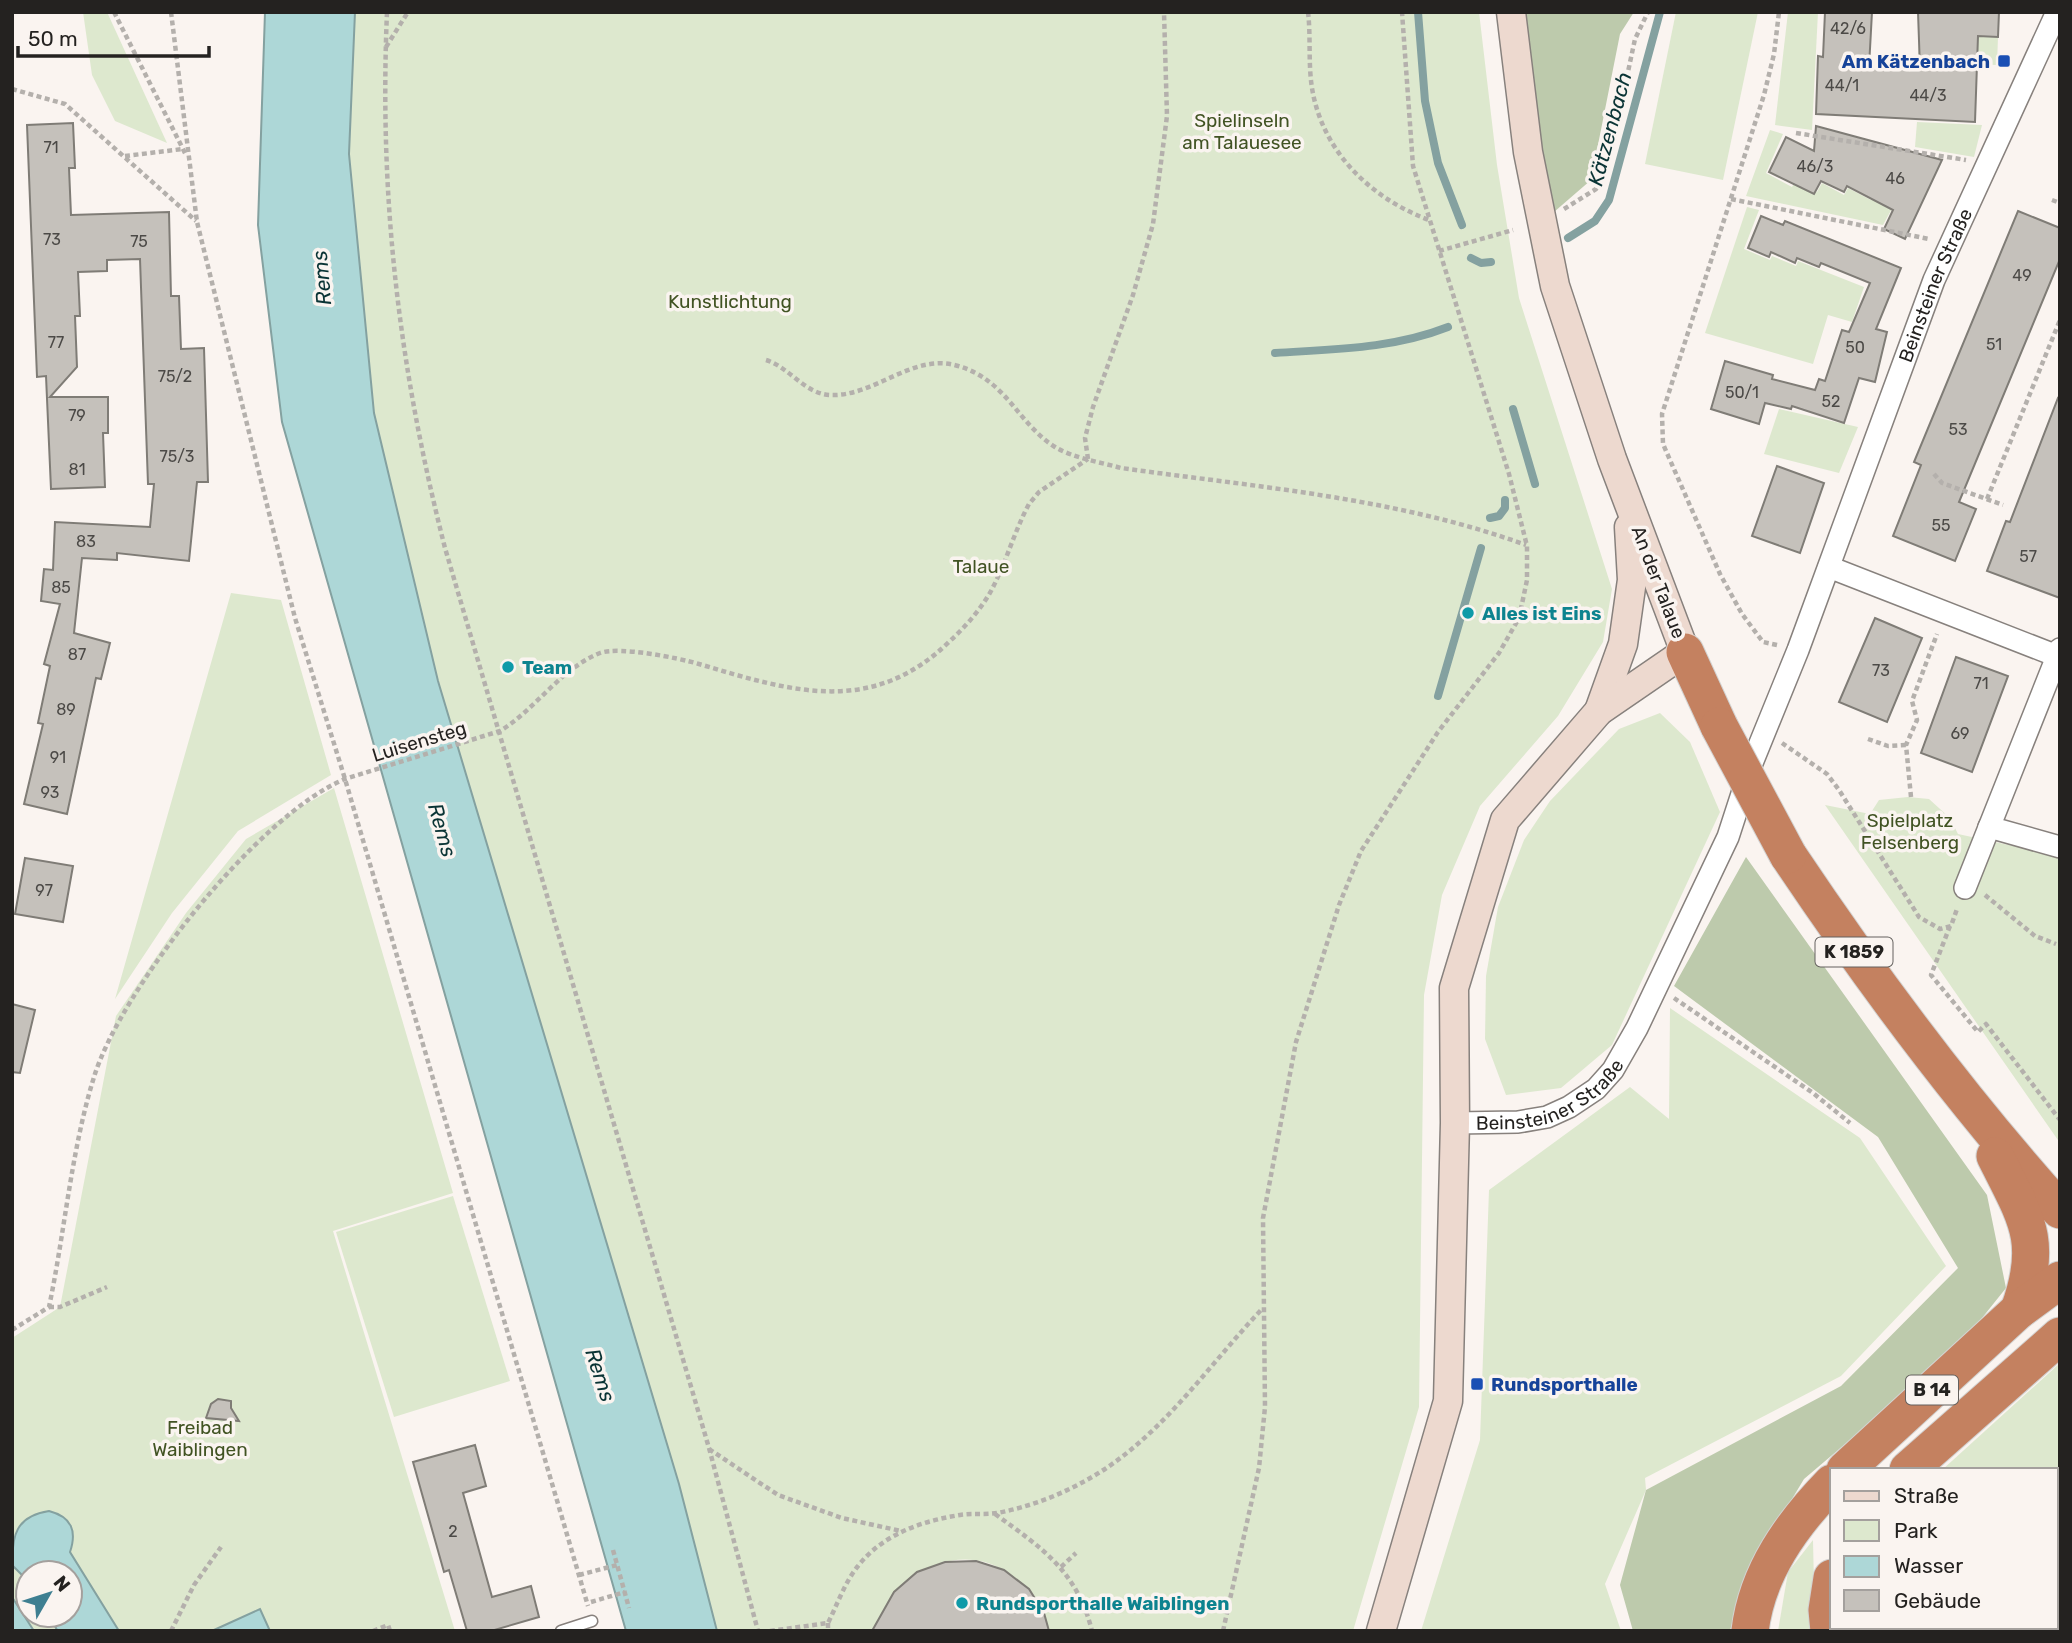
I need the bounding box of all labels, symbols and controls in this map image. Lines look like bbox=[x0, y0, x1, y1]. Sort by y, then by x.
scale bar bbox=[18, 14, 208, 58]
house number: 42/6 bbox=[1830, 19, 1866, 38]
text: 50 m bbox=[28, 26, 78, 51]
place label: Am Kätzenbach bbox=[1842, 50, 1990, 73]
marker: Am Kätzenbach bbox=[1996, 53, 2012, 69]
water label: Kätzenbach bbox=[1582, 69, 1637, 189]
house number: 44/1 bbox=[1825, 76, 1859, 95]
house number: 44/3 bbox=[1909, 86, 1947, 105]
park label: Spielinseln am Talauesee bbox=[1182, 109, 1302, 154]
house number: 71 bbox=[43, 138, 59, 157]
house number: 46/3 bbox=[1797, 157, 1833, 176]
house number: 46 bbox=[1885, 169, 1905, 188]
street label: Beinsteiner Straße bbox=[1894, 205, 1977, 365]
house number: 73 bbox=[43, 230, 61, 249]
house number: 75 bbox=[130, 232, 148, 251]
water label: Rems bbox=[307, 249, 336, 306]
house number: 49 bbox=[2012, 266, 2032, 285]
park label: Kunstlichtung bbox=[668, 290, 792, 313]
house number: 77 bbox=[48, 333, 64, 352]
house number: 51 bbox=[1986, 335, 2002, 354]
house number: 50 bbox=[1845, 338, 1865, 357]
house number: 75/2 bbox=[158, 367, 192, 386]
house number: 50/1 bbox=[1725, 383, 1759, 402]
house number: 52 bbox=[1822, 392, 1840, 411]
house number: 79 bbox=[68, 406, 86, 425]
house number: 53 bbox=[1948, 420, 1968, 439]
house number: 75/3 bbox=[160, 447, 194, 466]
house number: 81 bbox=[68, 460, 86, 479]
house number: 55 bbox=[1931, 516, 1951, 535]
street label: An der Talaue bbox=[1627, 523, 1691, 642]
house number: 83 bbox=[76, 532, 96, 551]
house number: 57 bbox=[2019, 547, 2037, 566]
park label: Talaue bbox=[953, 555, 1009, 578]
house number: 85 bbox=[51, 578, 71, 597]
place label: Alles ist Eins bbox=[1482, 602, 1601, 625]
marker: Alles ist Eins bbox=[1460, 605, 1476, 621]
house number: 87 bbox=[68, 645, 86, 664]
place label: Team bbox=[522, 656, 572, 679]
marker: Team bbox=[500, 659, 516, 675]
house number: 73 bbox=[1872, 661, 1890, 680]
house number: 71 bbox=[1973, 674, 1989, 693]
house number: 89 bbox=[56, 700, 76, 719]
street label: Luisensteg bbox=[369, 716, 469, 767]
house number: 69 bbox=[1950, 724, 1970, 743]
house number: 91 bbox=[50, 748, 66, 767]
house number: 93 bbox=[41, 783, 59, 802]
water label: Rems bbox=[423, 800, 462, 860]
park label: Spielplatz Felsenberg bbox=[1861, 809, 1959, 854]
house number: 97 bbox=[35, 881, 53, 900]
road number: K 1859 bbox=[1815, 937, 1892, 967]
street label: Beinsteiner Straße bbox=[1476, 1055, 1629, 1135]
water label: Rems bbox=[580, 1345, 621, 1405]
place label: Rundsporthalle bbox=[1491, 1373, 1638, 1396]
marker: Rundsporthalle bbox=[1469, 1376, 1485, 1392]
road number: B 14 bbox=[1906, 1376, 1958, 1405]
park label: Freibad Waiblingen bbox=[152, 1416, 248, 1461]
legend bbox=[1830, 1468, 2058, 1629]
text: Straße bbox=[1894, 1483, 1959, 1508]
text: Park bbox=[1894, 1518, 1938, 1543]
house number: 2 bbox=[448, 1522, 458, 1541]
text: Wasser bbox=[1894, 1553, 1963, 1578]
north arrow bbox=[14, 1559, 84, 1629]
text: N bbox=[49, 1571, 75, 1596]
text: Gebäude bbox=[1894, 1588, 1981, 1613]
place label: Rundsporthalle Waiblingen bbox=[976, 1592, 1229, 1615]
marker: Rundsporthalle Waiblingen bbox=[954, 1595, 970, 1611]

